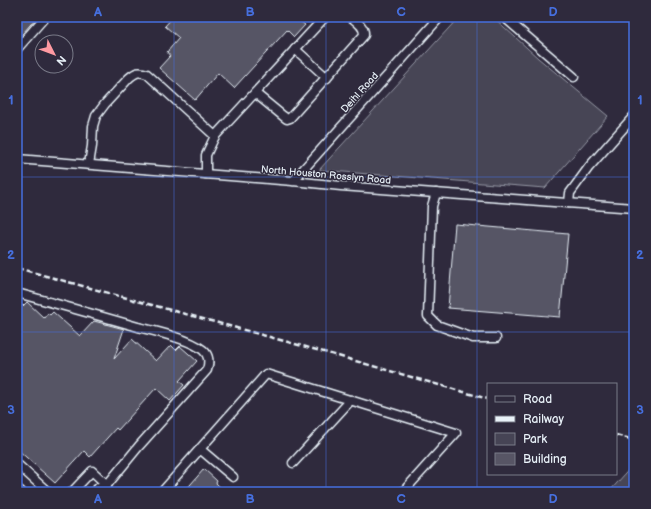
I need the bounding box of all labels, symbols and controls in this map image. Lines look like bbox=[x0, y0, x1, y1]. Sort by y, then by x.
text: A bbox=[93, 4, 102, 20]
text: B bbox=[245, 4, 255, 20]
text: C bbox=[396, 4, 406, 20]
text: D bbox=[548, 4, 558, 20]
north arrow bbox=[34, 34, 74, 74]
text: N bbox=[53, 53, 69, 68]
street label: Deihl Road bbox=[339, 70, 381, 115]
text: 1 bbox=[8, 92, 14, 108]
text: 1 bbox=[637, 92, 643, 108]
street label: North Houston Rosslyn Road bbox=[260, 163, 392, 187]
text: 2 bbox=[7, 247, 15, 263]
text: 2 bbox=[636, 247, 644, 263]
legend bbox=[487, 383, 617, 475]
text: Road bbox=[523, 392, 552, 407]
text: 3 bbox=[7, 402, 15, 418]
text: 3 bbox=[636, 402, 644, 418]
text: Railway bbox=[523, 412, 565, 427]
text: Park bbox=[523, 432, 547, 447]
text: Building bbox=[523, 452, 567, 467]
text: A bbox=[93, 491, 102, 507]
text: B bbox=[245, 491, 255, 507]
text: C bbox=[396, 491, 406, 507]
text: D bbox=[548, 491, 558, 507]

